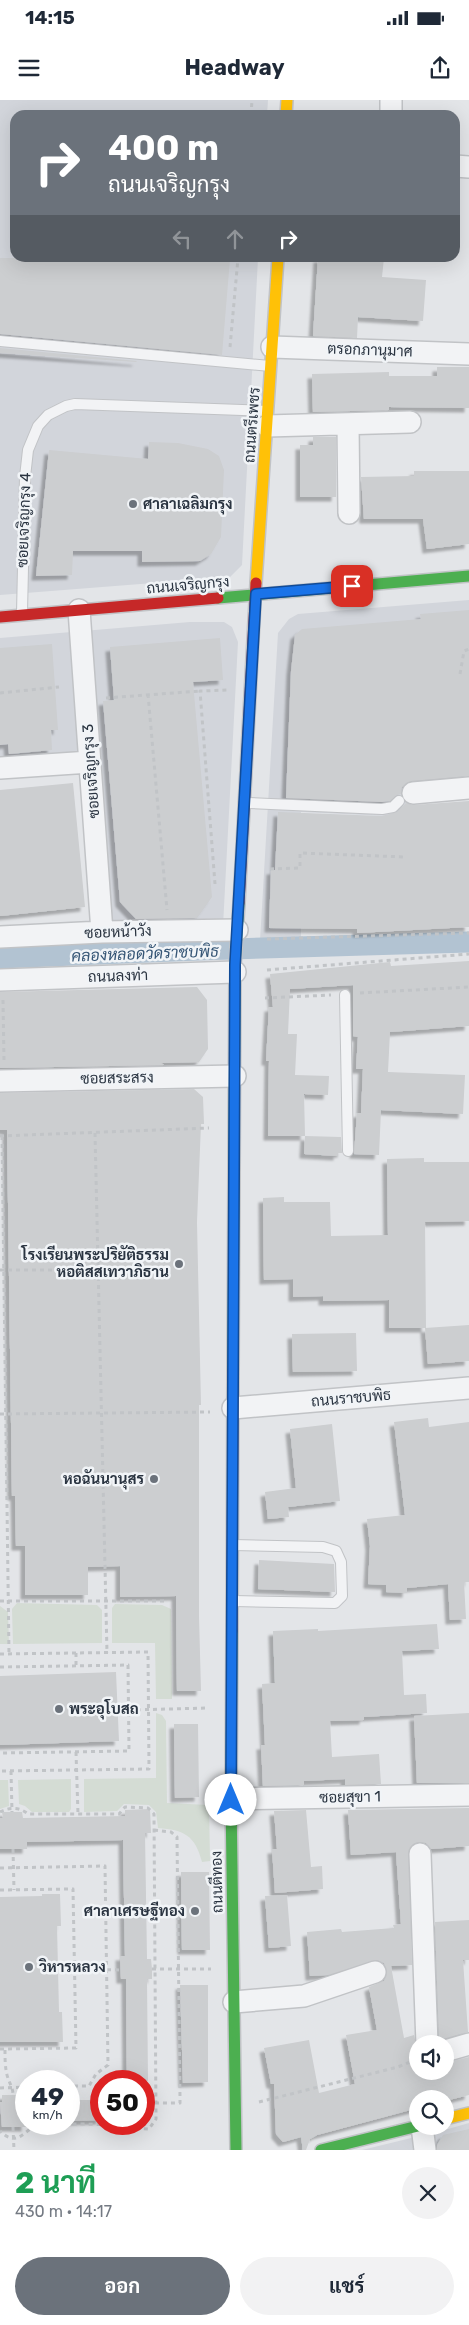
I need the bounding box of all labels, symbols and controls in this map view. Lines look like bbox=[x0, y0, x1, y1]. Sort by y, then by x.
text: 14:15 bbox=[25, 6, 75, 29]
icon: menu bbox=[15, 54, 43, 82]
text: Headway bbox=[184, 54, 285, 81]
icon: share bbox=[426, 54, 454, 82]
text: 400 m bbox=[108, 127, 219, 169]
icon: right bbox=[25, 130, 90, 195]
text: ถนนเจริญกรุง bbox=[108, 171, 230, 198]
icon: left bbox=[168, 225, 196, 253]
icon: ahead bbox=[221, 225, 249, 253]
icon: right bbox=[274, 225, 302, 253]
street label: ตรอกภานุมาศ bbox=[327, 340, 413, 362]
street label: ถนนตรีเพชร bbox=[239, 386, 264, 464]
street label: ซอยเจริญกรุง 4 bbox=[13, 472, 37, 568]
place label: ศาลาเฉลิมกรุง bbox=[143, 495, 233, 515]
marker: ศาลาเฉลิมกรุง bbox=[127, 498, 139, 510]
pin bbox=[331, 565, 373, 607]
street label: ถนนเจริญกรุง bbox=[146, 572, 230, 600]
icon: arrive bbox=[338, 572, 366, 600]
street label: ซอยเจริญกรุง 3 bbox=[79, 723, 105, 819]
street label: ซอยหน้าวัง bbox=[84, 921, 152, 942]
water label: คลองหลอดวัดราชบพิธ bbox=[71, 940, 219, 966]
street label: ถนนลงท่า bbox=[87, 965, 149, 986]
street label: ซอยสระสรง bbox=[80, 1068, 154, 1088]
place label: โรงเรียนพระปริยัติธรรม หอติสสเทวาภิธาน bbox=[21, 1244, 169, 1281]
marker: โรงเรียนพระปริยัติธรรม หอติสสเทวาภิธาน bbox=[173, 1258, 185, 1270]
street label: ถนนราชบพิธ bbox=[310, 1386, 392, 1410]
place label: หอฉันนานุสร bbox=[63, 1469, 145, 1490]
marker: หอฉันนานุสร bbox=[148, 1473, 160, 1485]
place label: พระอุโบสถ bbox=[69, 1698, 139, 1720]
marker: พระอุโบสถ bbox=[53, 1703, 65, 1715]
position arrow bbox=[204, 1773, 256, 1825]
street label: ซอยสุขา 1 bbox=[319, 1787, 381, 1809]
street label: ถนนตีทอง bbox=[206, 1851, 227, 1913]
place label: ศาลาเศรษฐีทอง bbox=[84, 1901, 185, 1921]
marker: ศาลาเศรษฐีทอง bbox=[189, 1905, 201, 1917]
place label: วิหารหลวง bbox=[38, 1958, 106, 1976]
marker: วิหารหลวง bbox=[23, 1961, 35, 1973]
map controls bbox=[409, 2035, 454, 2135]
button: sound bbox=[409, 2035, 454, 2080]
speed limit sign: 50 bbox=[90, 2070, 155, 2135]
text: 49 bbox=[31, 2082, 64, 2111]
button: search bbox=[409, 2090, 454, 2135]
text: km/h bbox=[33, 2108, 62, 2122]
text: 2 นาที bbox=[15, 2165, 96, 2201]
button: close bbox=[402, 2167, 454, 2219]
text: 430 m · 14:17 bbox=[15, 2202, 112, 2221]
button: ออก bbox=[15, 2257, 230, 2315]
button: แชร์ bbox=[240, 2257, 454, 2315]

